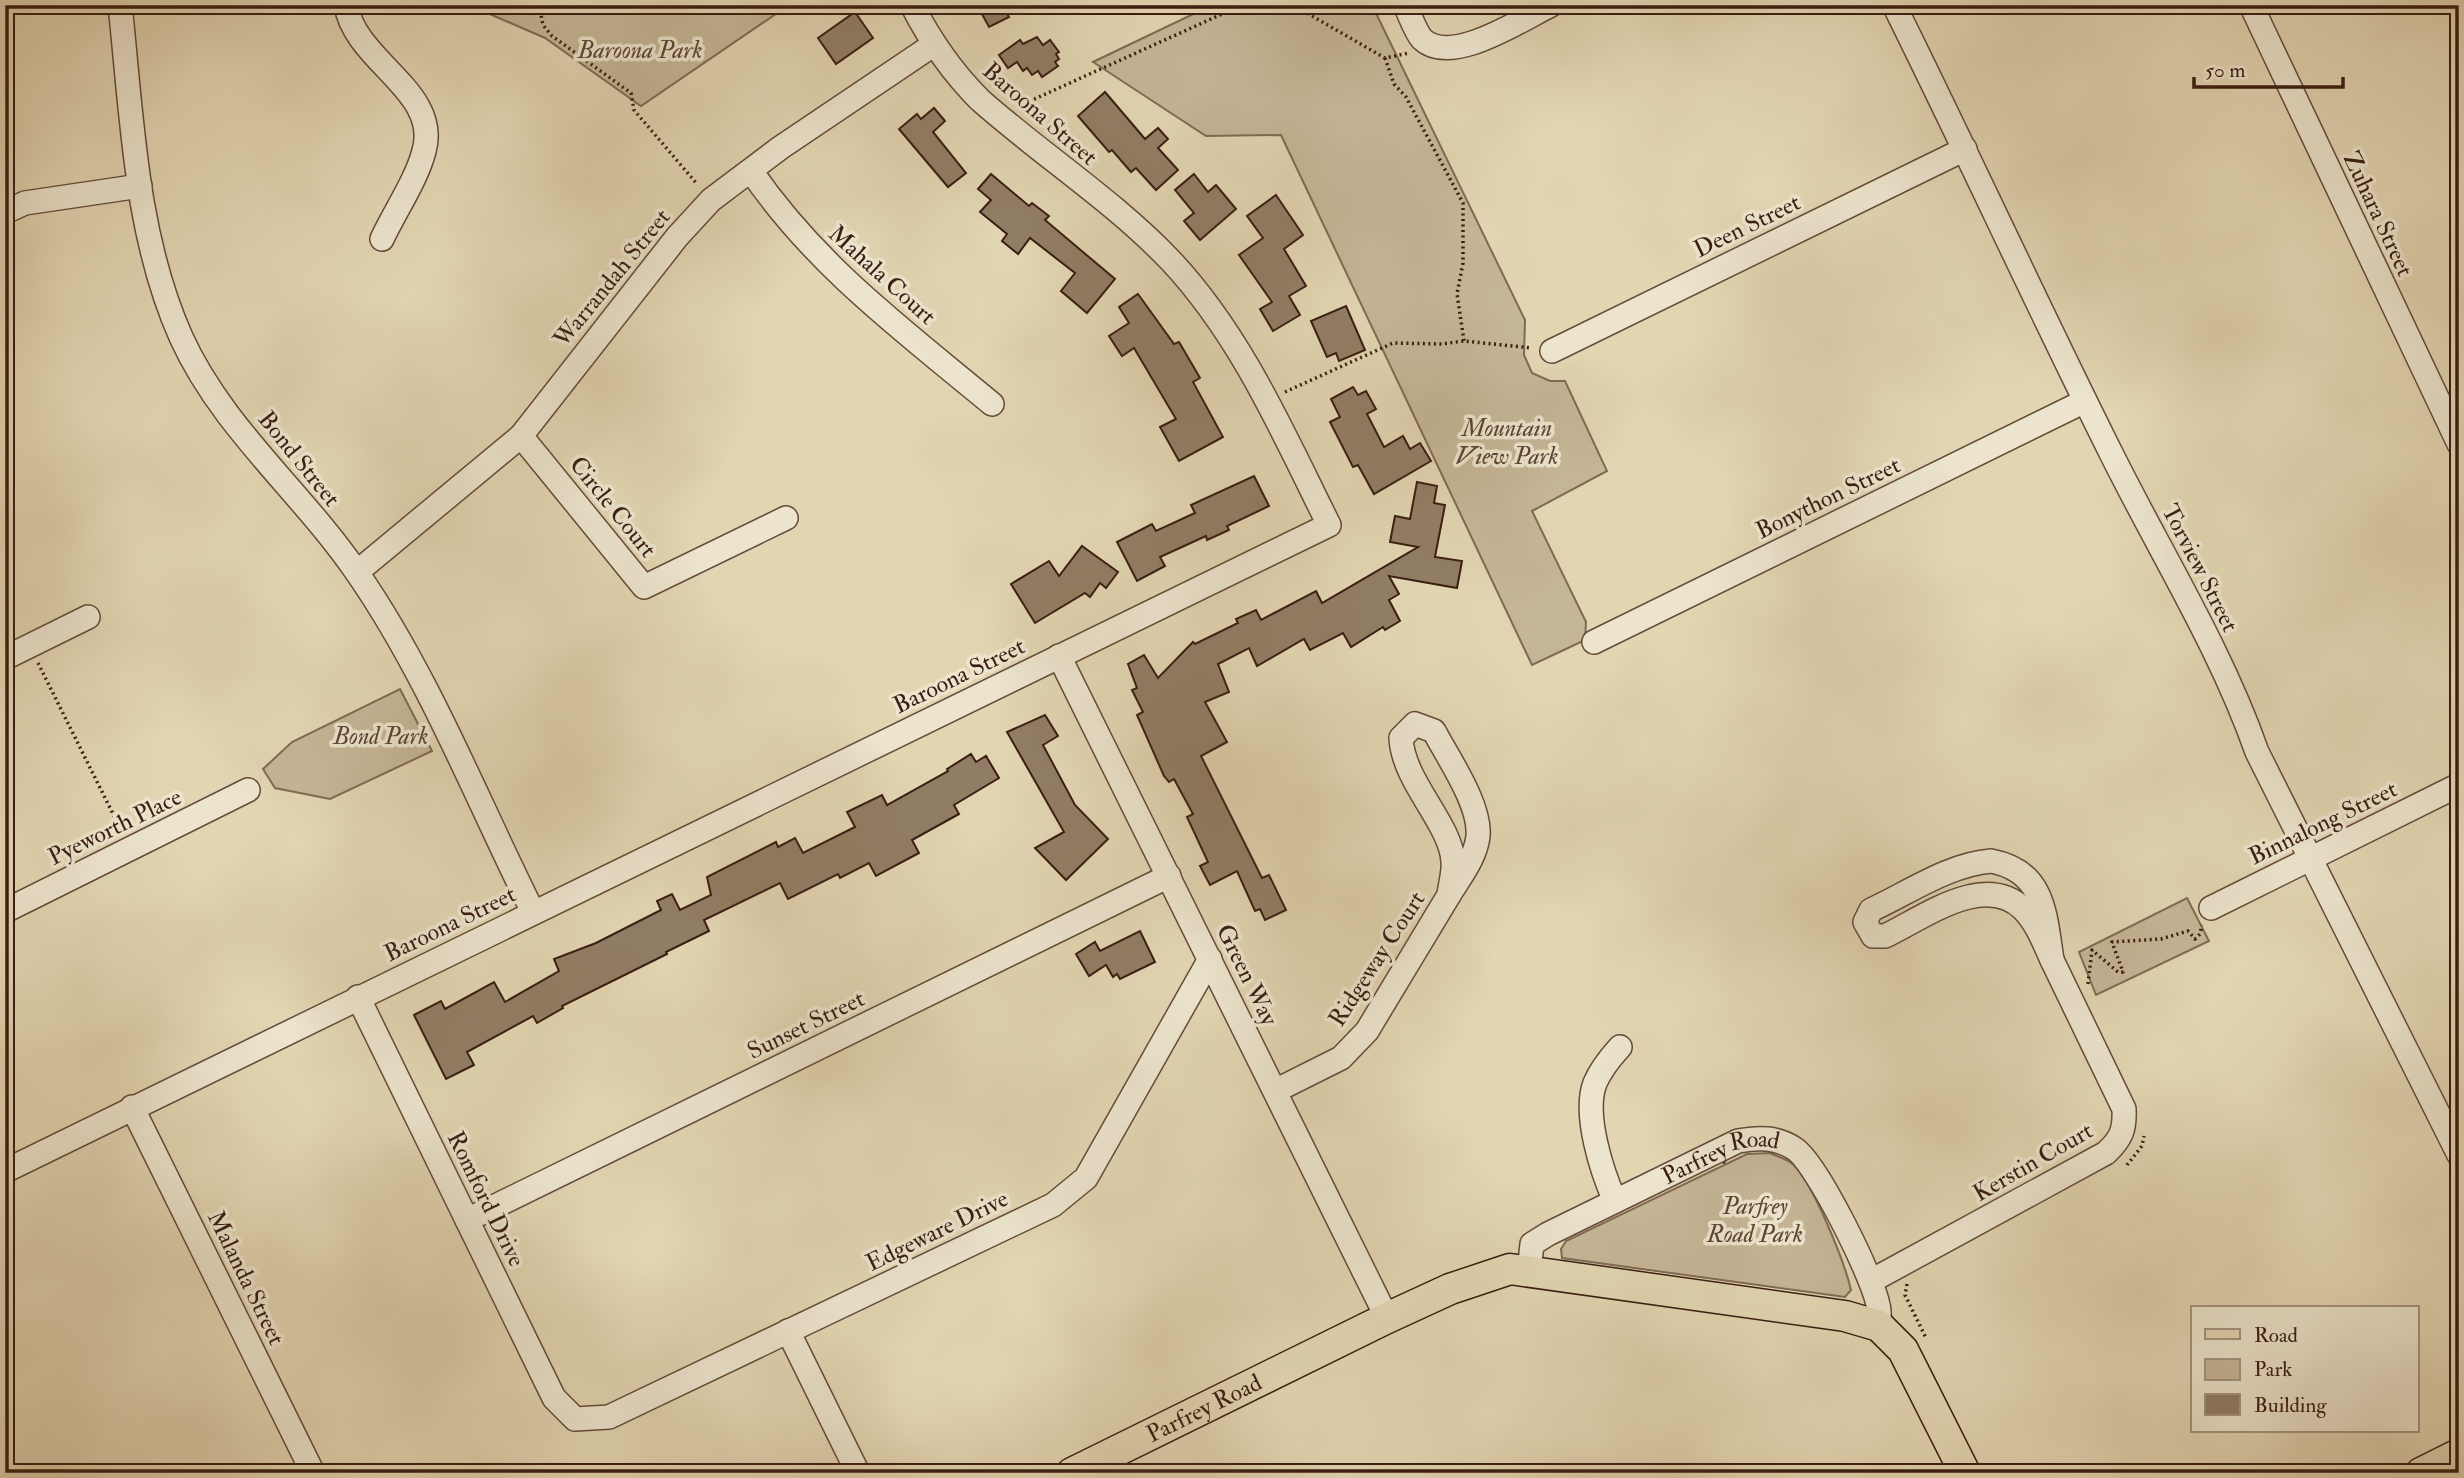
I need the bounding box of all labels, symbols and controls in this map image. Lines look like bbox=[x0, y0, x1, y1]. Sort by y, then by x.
park label: Baroona Park bbox=[577, 35, 702, 66]
scale bar bbox=[2194, 46, 2343, 90]
street label: Baroona Street bbox=[976, 55, 1104, 173]
text: 50 m bbox=[2205, 57, 2246, 84]
street label: Zuhara Street bbox=[2336, 146, 2421, 282]
street label: Deen Street bbox=[1689, 187, 1806, 265]
street label: Warrandah Street bbox=[546, 202, 677, 354]
street label: Mahala Court bbox=[822, 218, 943, 332]
street label: Bond Street bbox=[251, 405, 347, 513]
park label: Mountain View Park bbox=[1456, 413, 1559, 472]
street label: Circle Court bbox=[563, 450, 663, 564]
street label: Bonython Street bbox=[1751, 450, 1906, 546]
street label: Torview Street bbox=[2154, 499, 2246, 638]
street label: Baroona Street bbox=[888, 631, 1030, 721]
park label: Bond Park bbox=[332, 721, 429, 752]
street label: Binnalong Street bbox=[2244, 774, 2402, 872]
street label: Pyeworth Place bbox=[43, 781, 187, 873]
street label: Baroona Street bbox=[379, 879, 521, 969]
street label: Ridgeway Court bbox=[1322, 885, 1432, 1033]
street label: Green Way bbox=[1209, 919, 1285, 1031]
street label: Sunset Street bbox=[742, 983, 870, 1067]
street label: Kerstin Court bbox=[1967, 1115, 2099, 1209]
street label: Parfrey Road bbox=[1657, 1123, 1783, 1191]
street label: Romford Drive bbox=[440, 1126, 532, 1272]
street label: Edgeware Drive bbox=[861, 1183, 1013, 1279]
park label: Parfrey Road Park bbox=[1706, 1191, 1803, 1250]
street label: Malanda Street bbox=[200, 1206, 292, 1351]
legend bbox=[2191, 1306, 2418, 1432]
text: Road bbox=[2254, 1322, 2299, 1349]
text: Park bbox=[2254, 1356, 2292, 1383]
street label: Parfrey Road bbox=[1141, 1367, 1267, 1450]
text: Building bbox=[2254, 1392, 2327, 1419]

